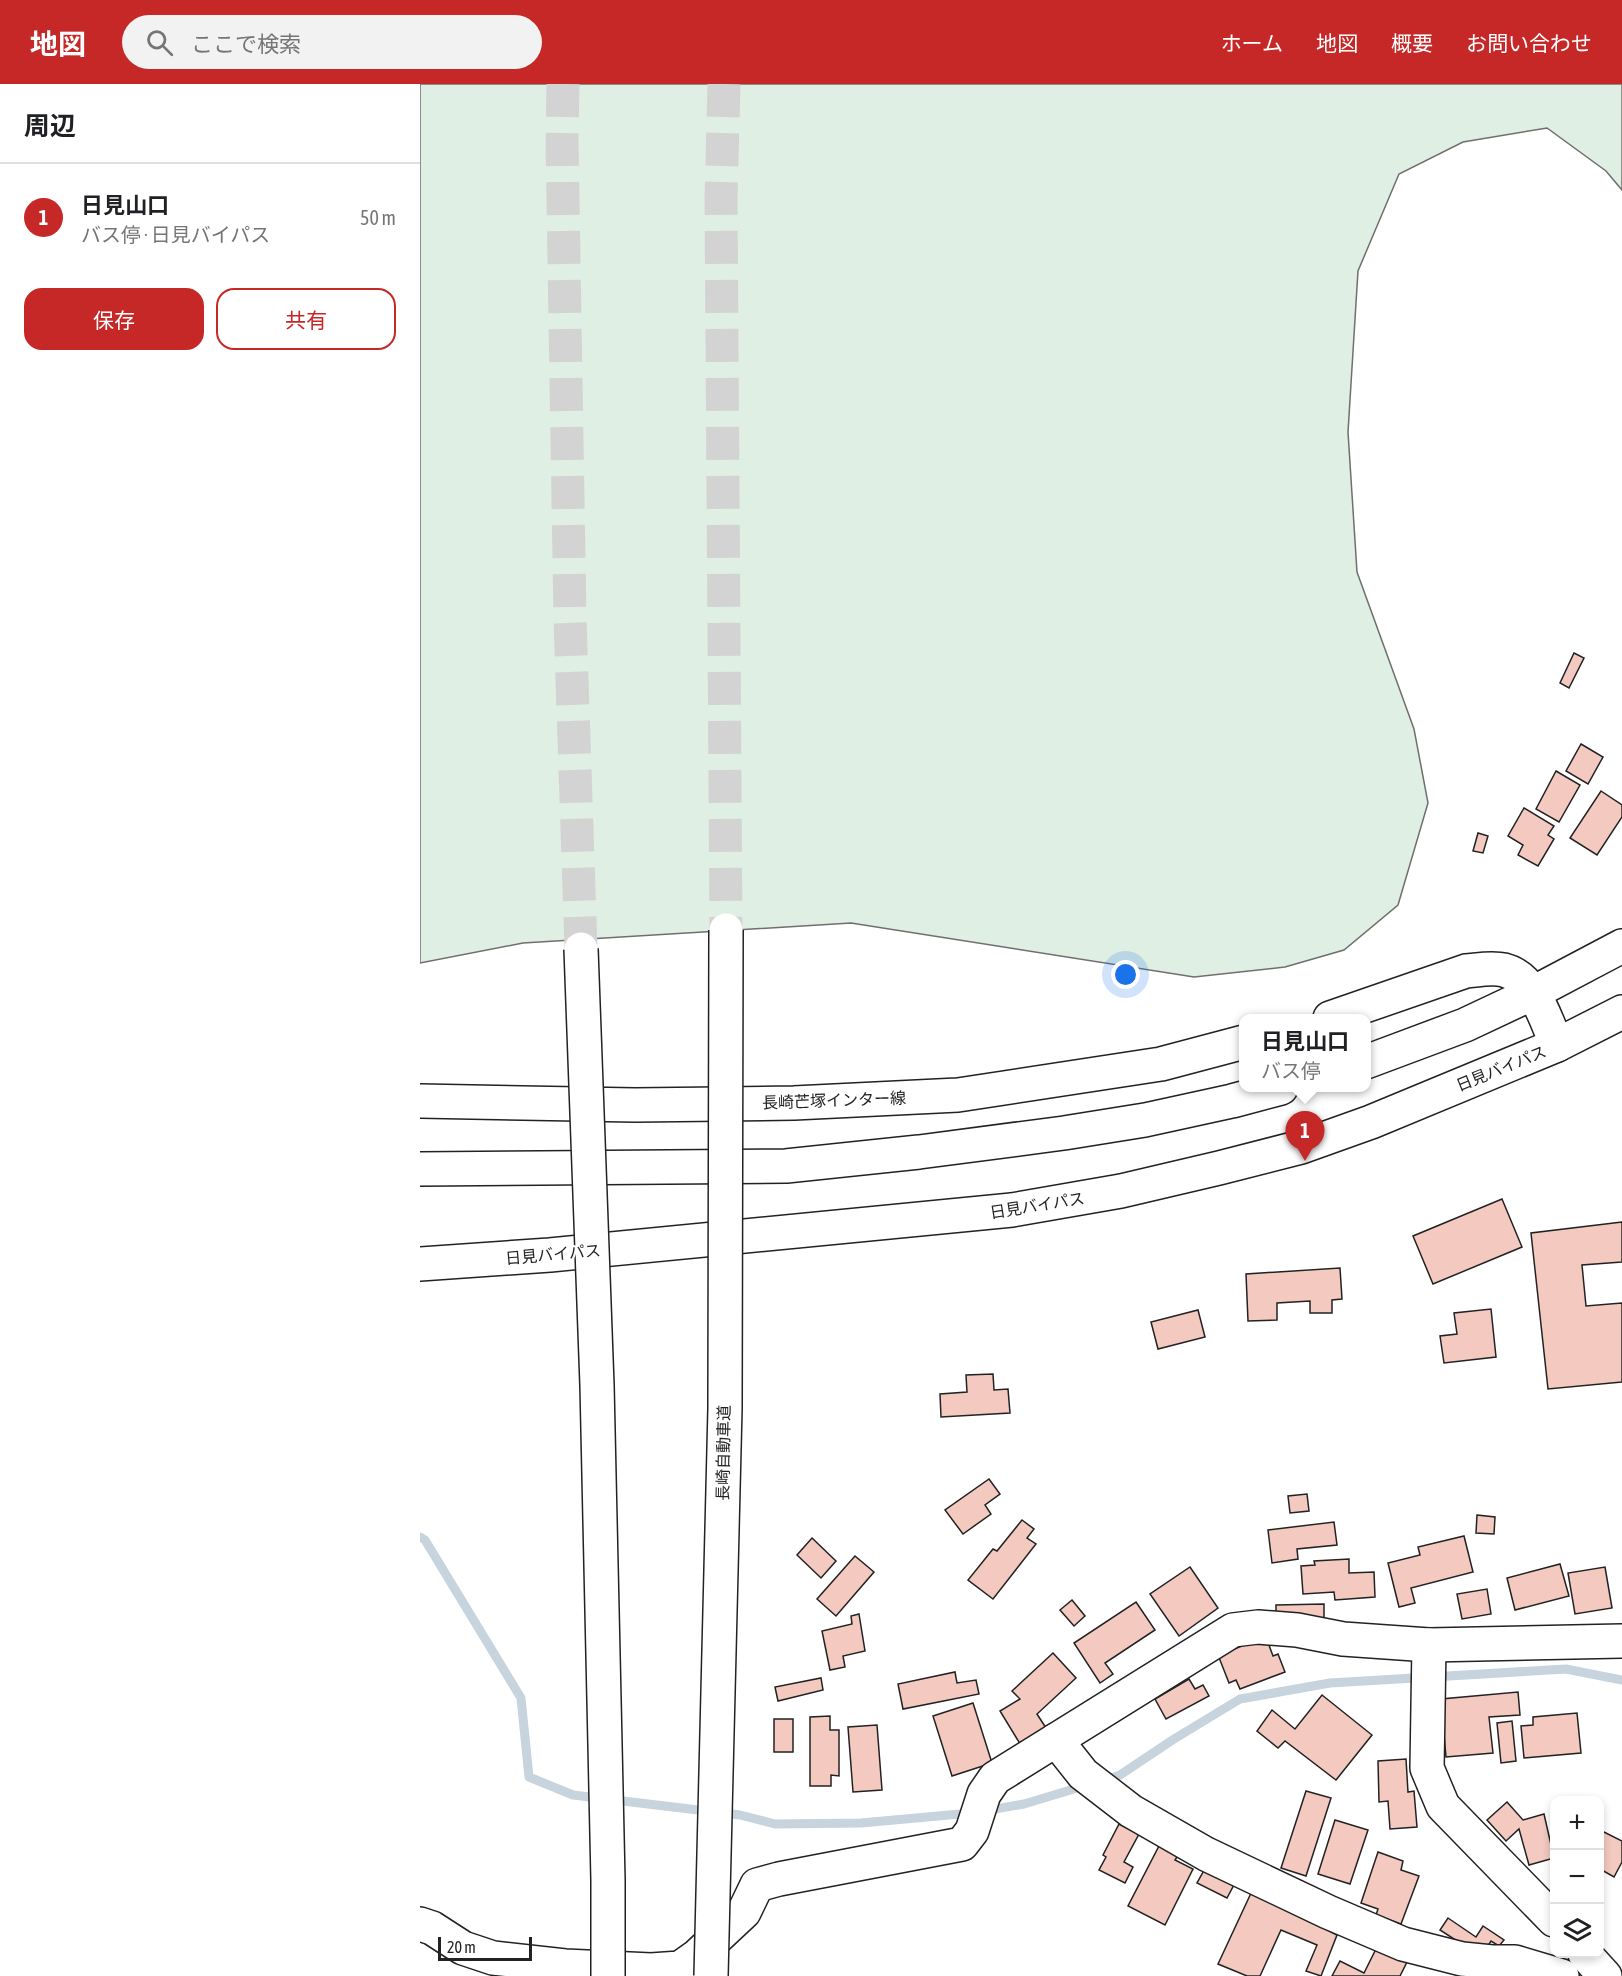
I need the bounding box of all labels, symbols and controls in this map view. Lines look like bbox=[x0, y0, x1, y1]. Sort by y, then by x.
search box bbox=[122, 15, 542, 69]
icon: search bbox=[143, 26, 176, 59]
text: 地図 bbox=[30, 28, 86, 60]
text: ここで検索 bbox=[191, 31, 301, 57]
text: ホーム bbox=[1221, 31, 1283, 55]
text: 地図 bbox=[1316, 31, 1358, 55]
text: 概要 bbox=[1391, 31, 1433, 55]
text: お問い合わせ bbox=[1466, 31, 1592, 55]
text: 周辺 bbox=[24, 111, 76, 141]
text: 日見山口 bbox=[81, 192, 169, 218]
text: 1 bbox=[39, 206, 48, 229]
text: 50 m bbox=[360, 206, 396, 229]
text: バス停 · 日見バイパス bbox=[81, 223, 270, 246]
button: 保存 bbox=[24, 288, 204, 350]
button: 共有 bbox=[216, 288, 396, 350]
your location bbox=[1111, 960, 1140, 989]
popup bbox=[1239, 1014, 1371, 1092]
text: 日見山口 bbox=[1261, 1028, 1349, 1054]
street label: 日見バイパス bbox=[1453, 1042, 1549, 1094]
text: バス停 bbox=[1261, 1059, 1321, 1082]
street label: 長崎芒塚インター線 bbox=[762, 1088, 906, 1112]
pin: 1 bbox=[1286, 1112, 1324, 1161]
street label: 日見バイパス bbox=[988, 1189, 1086, 1221]
street label: 日見バイパス bbox=[505, 1241, 601, 1267]
street label: 長崎自動車道 bbox=[713, 1405, 733, 1501]
map controls bbox=[1550, 1796, 1604, 1958]
button: + bbox=[1550, 1796, 1604, 1850]
button: − bbox=[1550, 1850, 1604, 1904]
button: layers bbox=[1550, 1904, 1604, 1958]
scale bar bbox=[438, 1934, 532, 1962]
text: 20 m bbox=[447, 1938, 476, 1956]

